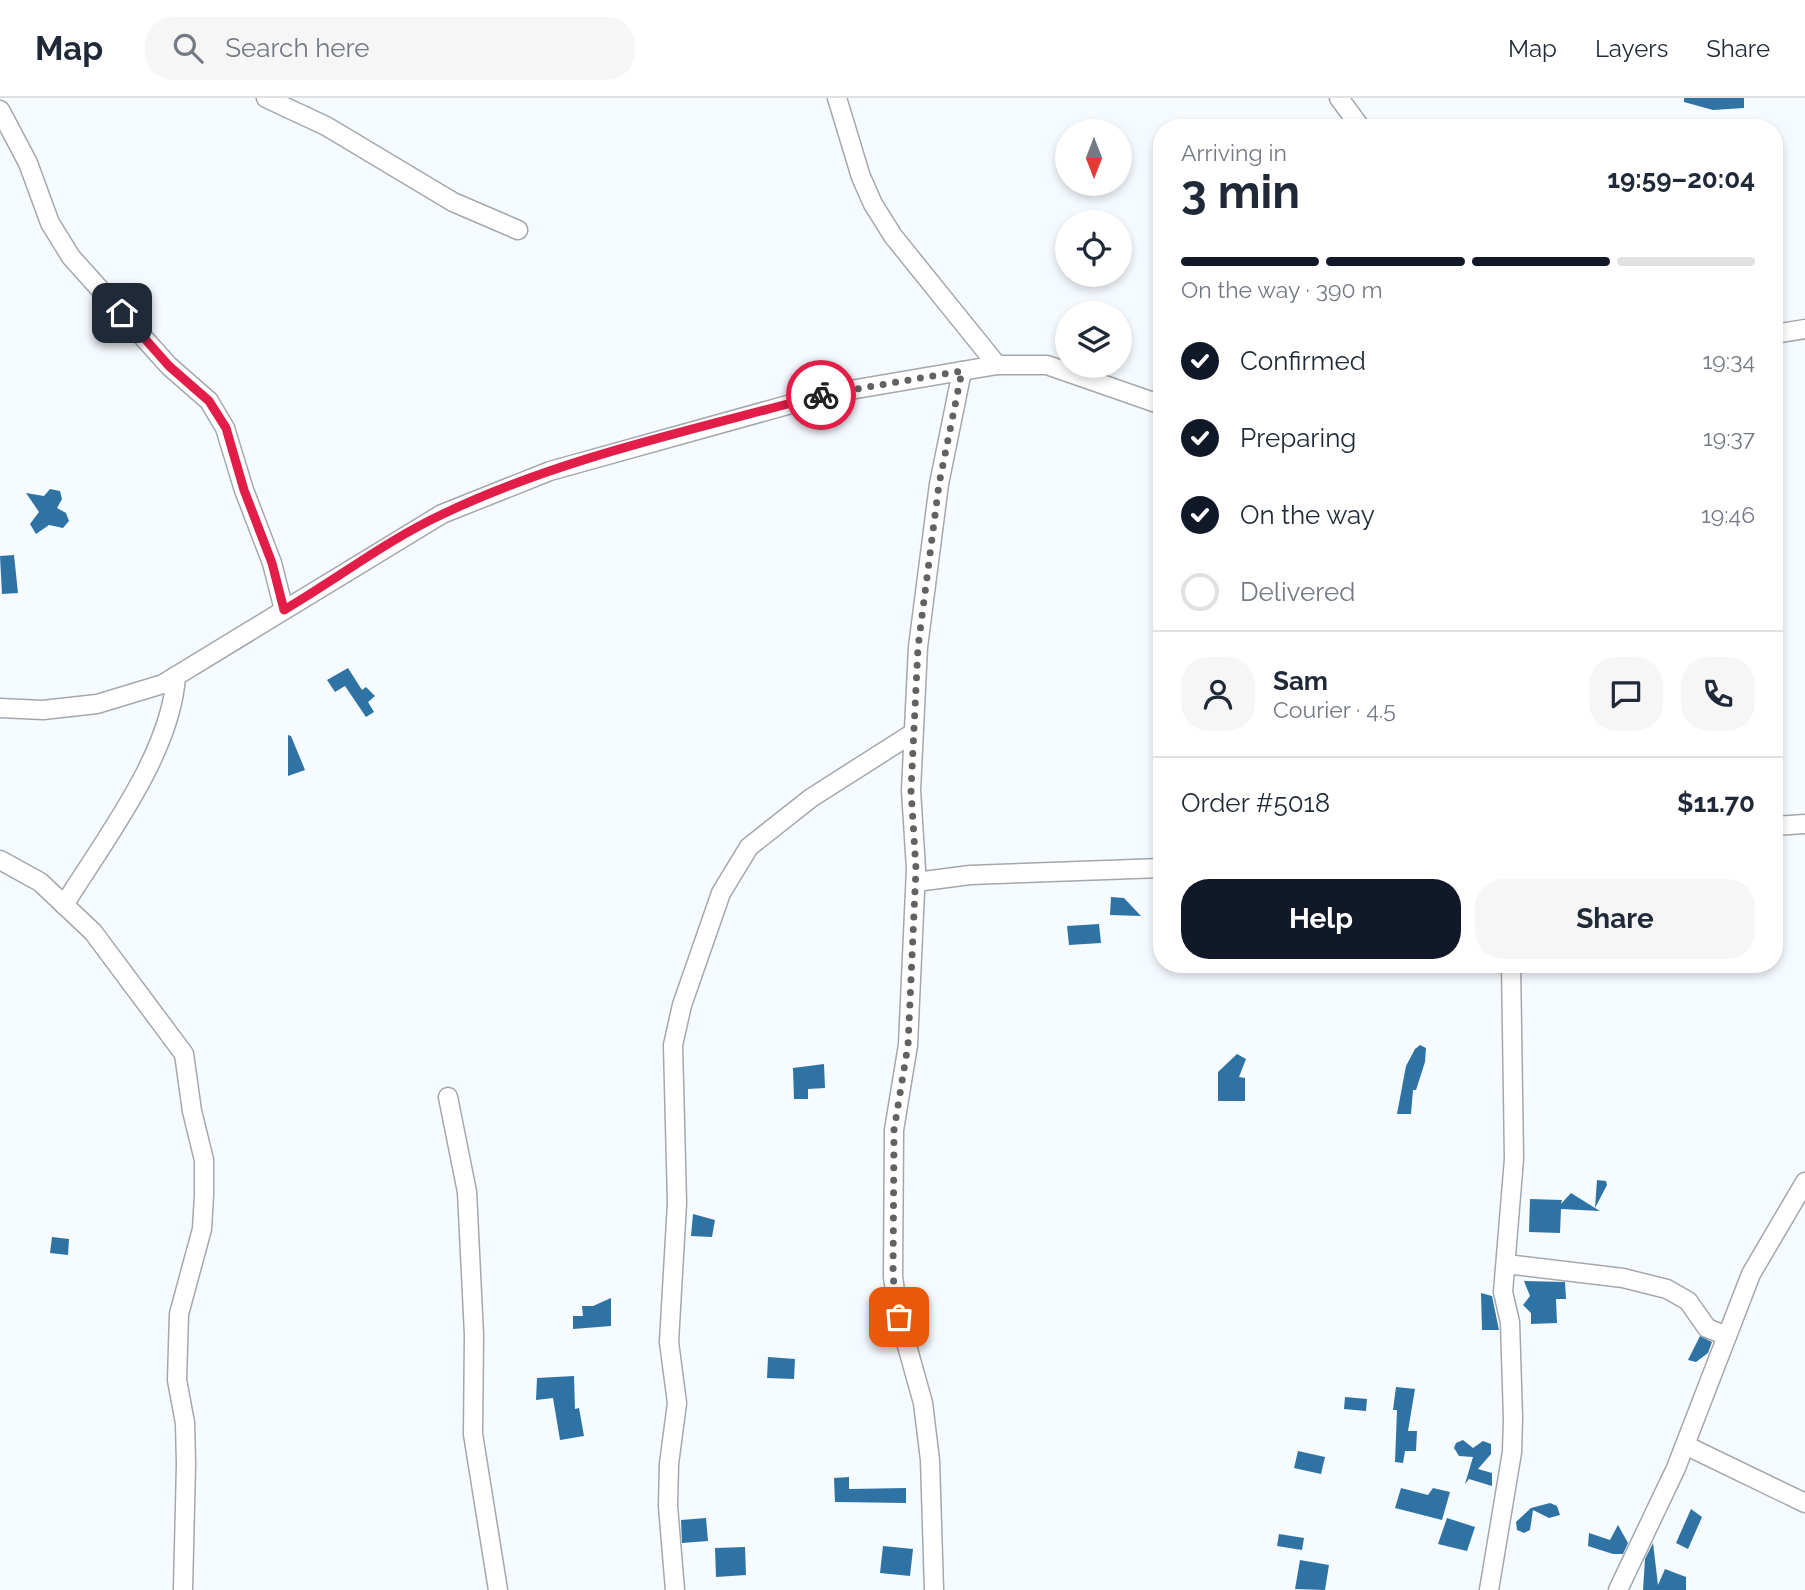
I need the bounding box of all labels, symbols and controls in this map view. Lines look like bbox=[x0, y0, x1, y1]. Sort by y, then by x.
search box bbox=[145, 17, 635, 80]
text: Map bbox=[35, 29, 103, 68]
icon: search bbox=[169, 29, 207, 67]
text: Search here bbox=[225, 33, 370, 63]
text: Map bbox=[1508, 34, 1557, 63]
text: Layers bbox=[1595, 34, 1668, 63]
text: Share bbox=[1706, 34, 1770, 63]
north arrow bbox=[1055, 119, 1132, 196]
map controls bbox=[1055, 119, 1132, 378]
text: Arriving in bbox=[1181, 139, 1287, 166]
text: 19:59–20:04 bbox=[1607, 164, 1755, 194]
text: 3 min bbox=[1181, 165, 1300, 219]
button: locate bbox=[1055, 210, 1132, 287]
text: On the way · 390 m bbox=[1181, 276, 1383, 303]
pin bbox=[92, 283, 152, 343]
icon: home bbox=[103, 294, 141, 332]
button: layers bbox=[1055, 301, 1132, 378]
icon: check bbox=[1181, 342, 1219, 380]
text: Confirmed bbox=[1240, 346, 1366, 376]
text: 19:34 bbox=[1703, 347, 1755, 374]
courier bbox=[786, 360, 856, 430]
icon: bike bbox=[802, 376, 840, 414]
icon: check bbox=[1181, 419, 1219, 457]
text: Preparing bbox=[1240, 423, 1356, 453]
text: 19:37 bbox=[1703, 424, 1755, 451]
icon: check bbox=[1181, 496, 1219, 534]
text: On the way bbox=[1240, 500, 1375, 530]
text: 19:46 bbox=[1701, 501, 1755, 528]
text: Delivered bbox=[1240, 577, 1355, 607]
button: person bbox=[1181, 657, 1255, 731]
button: chat bbox=[1589, 657, 1663, 731]
button: phone bbox=[1681, 657, 1755, 731]
text: Sam bbox=[1273, 666, 1328, 696]
text: Courier · 4.5 bbox=[1273, 696, 1396, 723]
text: Order #5018 bbox=[1181, 788, 1330, 818]
text: $11.70 bbox=[1677, 788, 1755, 818]
button: Help bbox=[1181, 879, 1461, 959]
button: Share bbox=[1475, 879, 1755, 959]
pin bbox=[869, 1287, 929, 1347]
icon: bag bbox=[880, 1298, 918, 1336]

